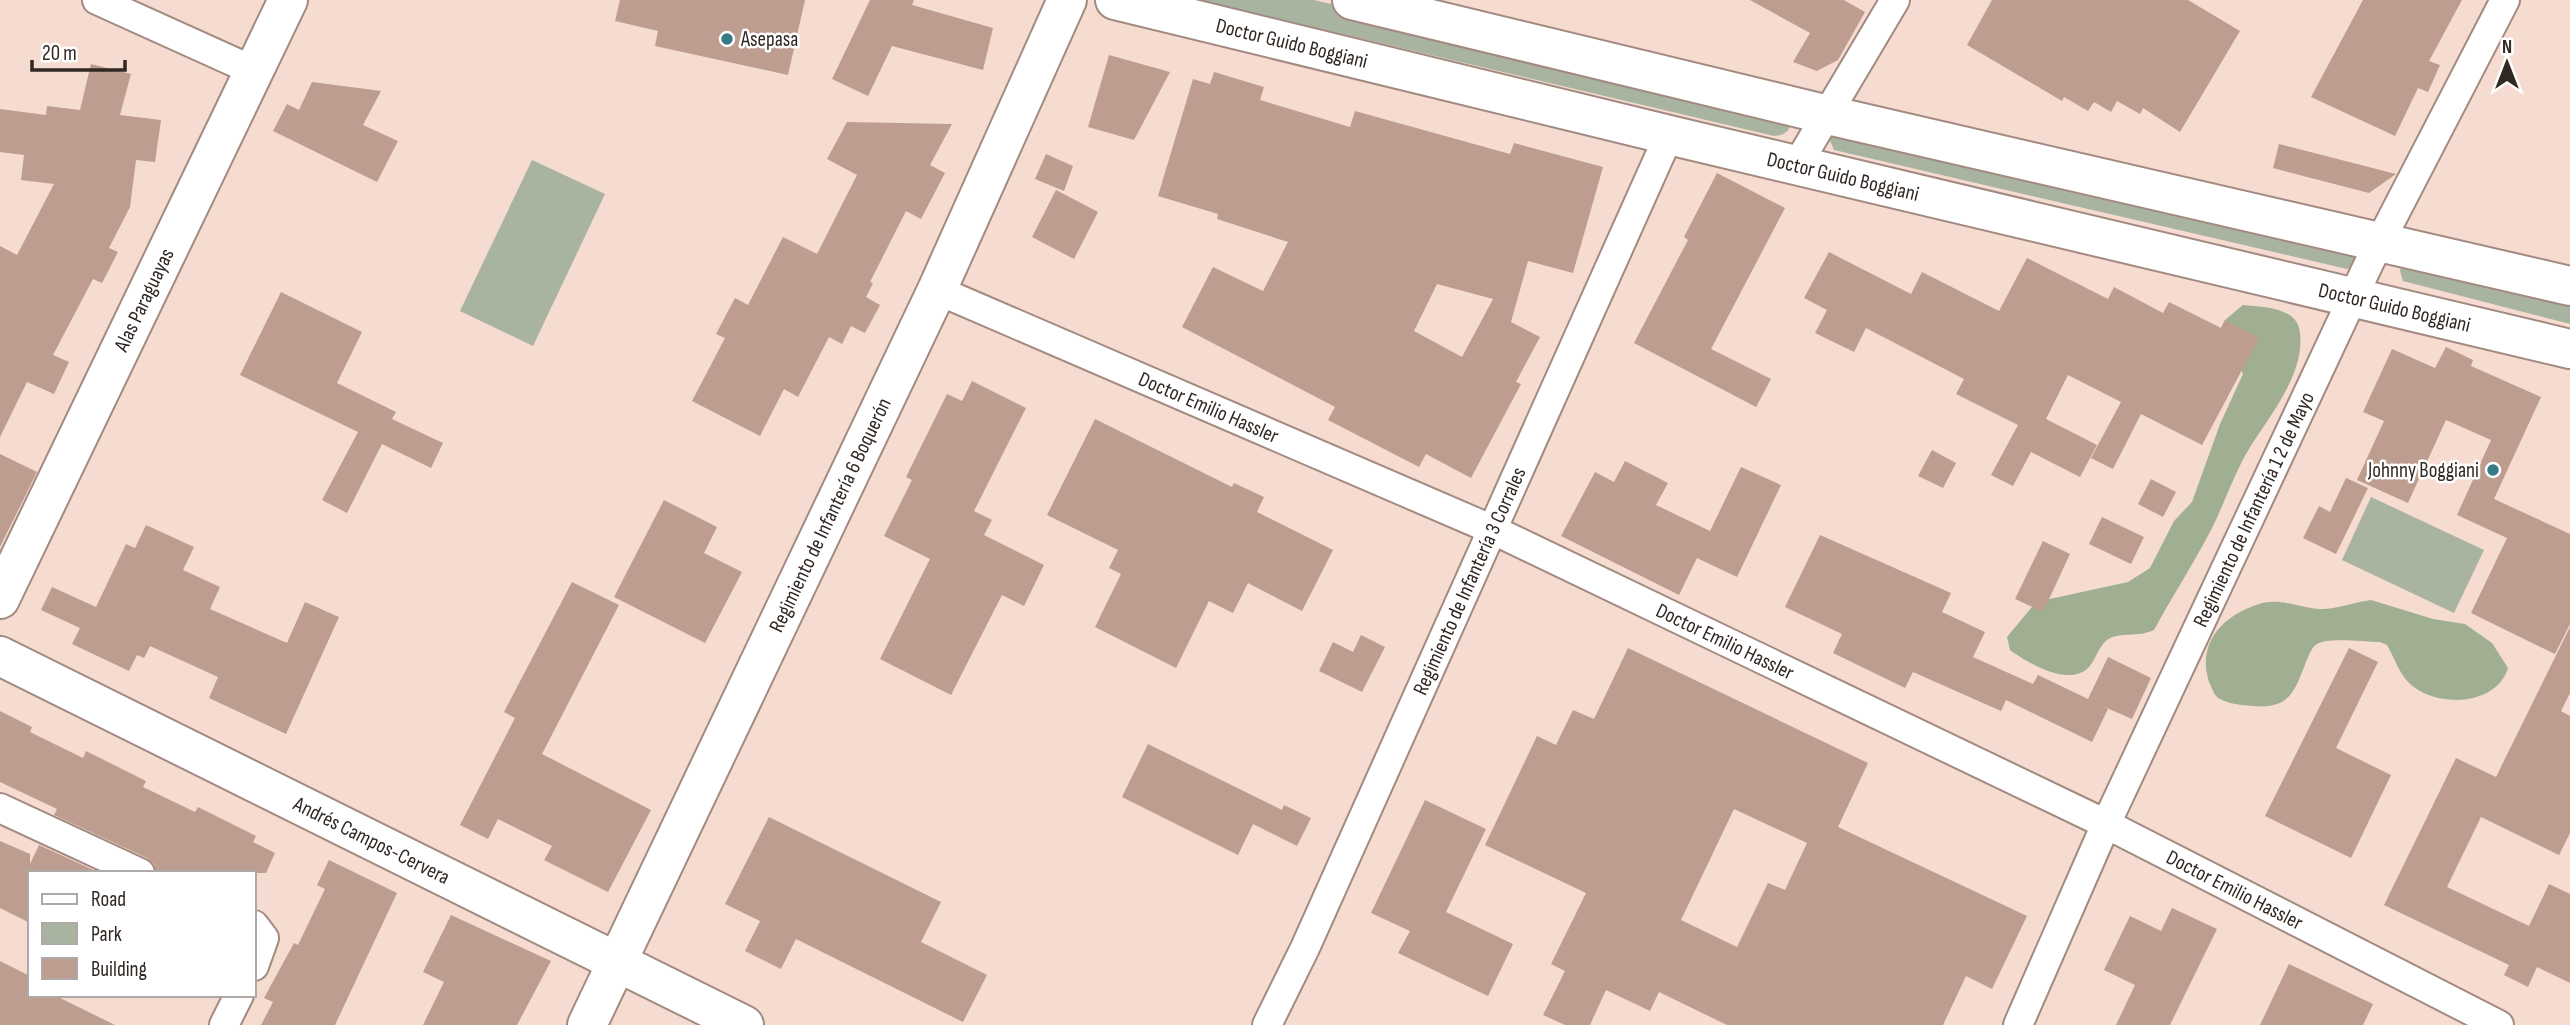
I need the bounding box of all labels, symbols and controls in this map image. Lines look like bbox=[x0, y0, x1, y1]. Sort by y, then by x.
street label: Doctor Guido Boggiani bbox=[1213, 13, 1370, 74]
place label: Asepasa bbox=[740, 27, 798, 52]
scale bar bbox=[32, 28, 124, 72]
north arrow bbox=[2472, 28, 2542, 98]
marker: Asepasa bbox=[719, 31, 735, 47]
text: N bbox=[2502, 36, 2512, 59]
text: 20 m bbox=[42, 41, 77, 66]
street label: Doctor Guido Boggiani bbox=[1764, 147, 1921, 207]
street label: Alas Paraguayas bbox=[109, 244, 180, 356]
street label: Doctor Guido Boggiani bbox=[2316, 278, 2473, 338]
street label: Doctor Emilio Hassler bbox=[1135, 367, 1282, 449]
street label: Regimiento de Infantería 1 2 de Mayo bbox=[2188, 388, 2320, 631]
street label: Regimiento de Infantería 6 Boquerón bbox=[764, 394, 897, 636]
place label: Johnny Boggiani bbox=[2367, 458, 2479, 483]
marker: Johnny Boggiani bbox=[2485, 462, 2501, 478]
street label: Regimiento de Infantería 3 Corrales bbox=[1408, 463, 1532, 699]
street label: Doctor Emilio Hassler bbox=[1652, 598, 1798, 685]
street label: Andrés Campos-Cervera bbox=[288, 791, 454, 890]
street label: Doctor Emilio Hassler bbox=[2162, 845, 2307, 936]
legend bbox=[28, 871, 256, 997]
text: Road bbox=[91, 887, 126, 912]
text: Park bbox=[91, 922, 122, 947]
text: Building bbox=[91, 957, 147, 982]

